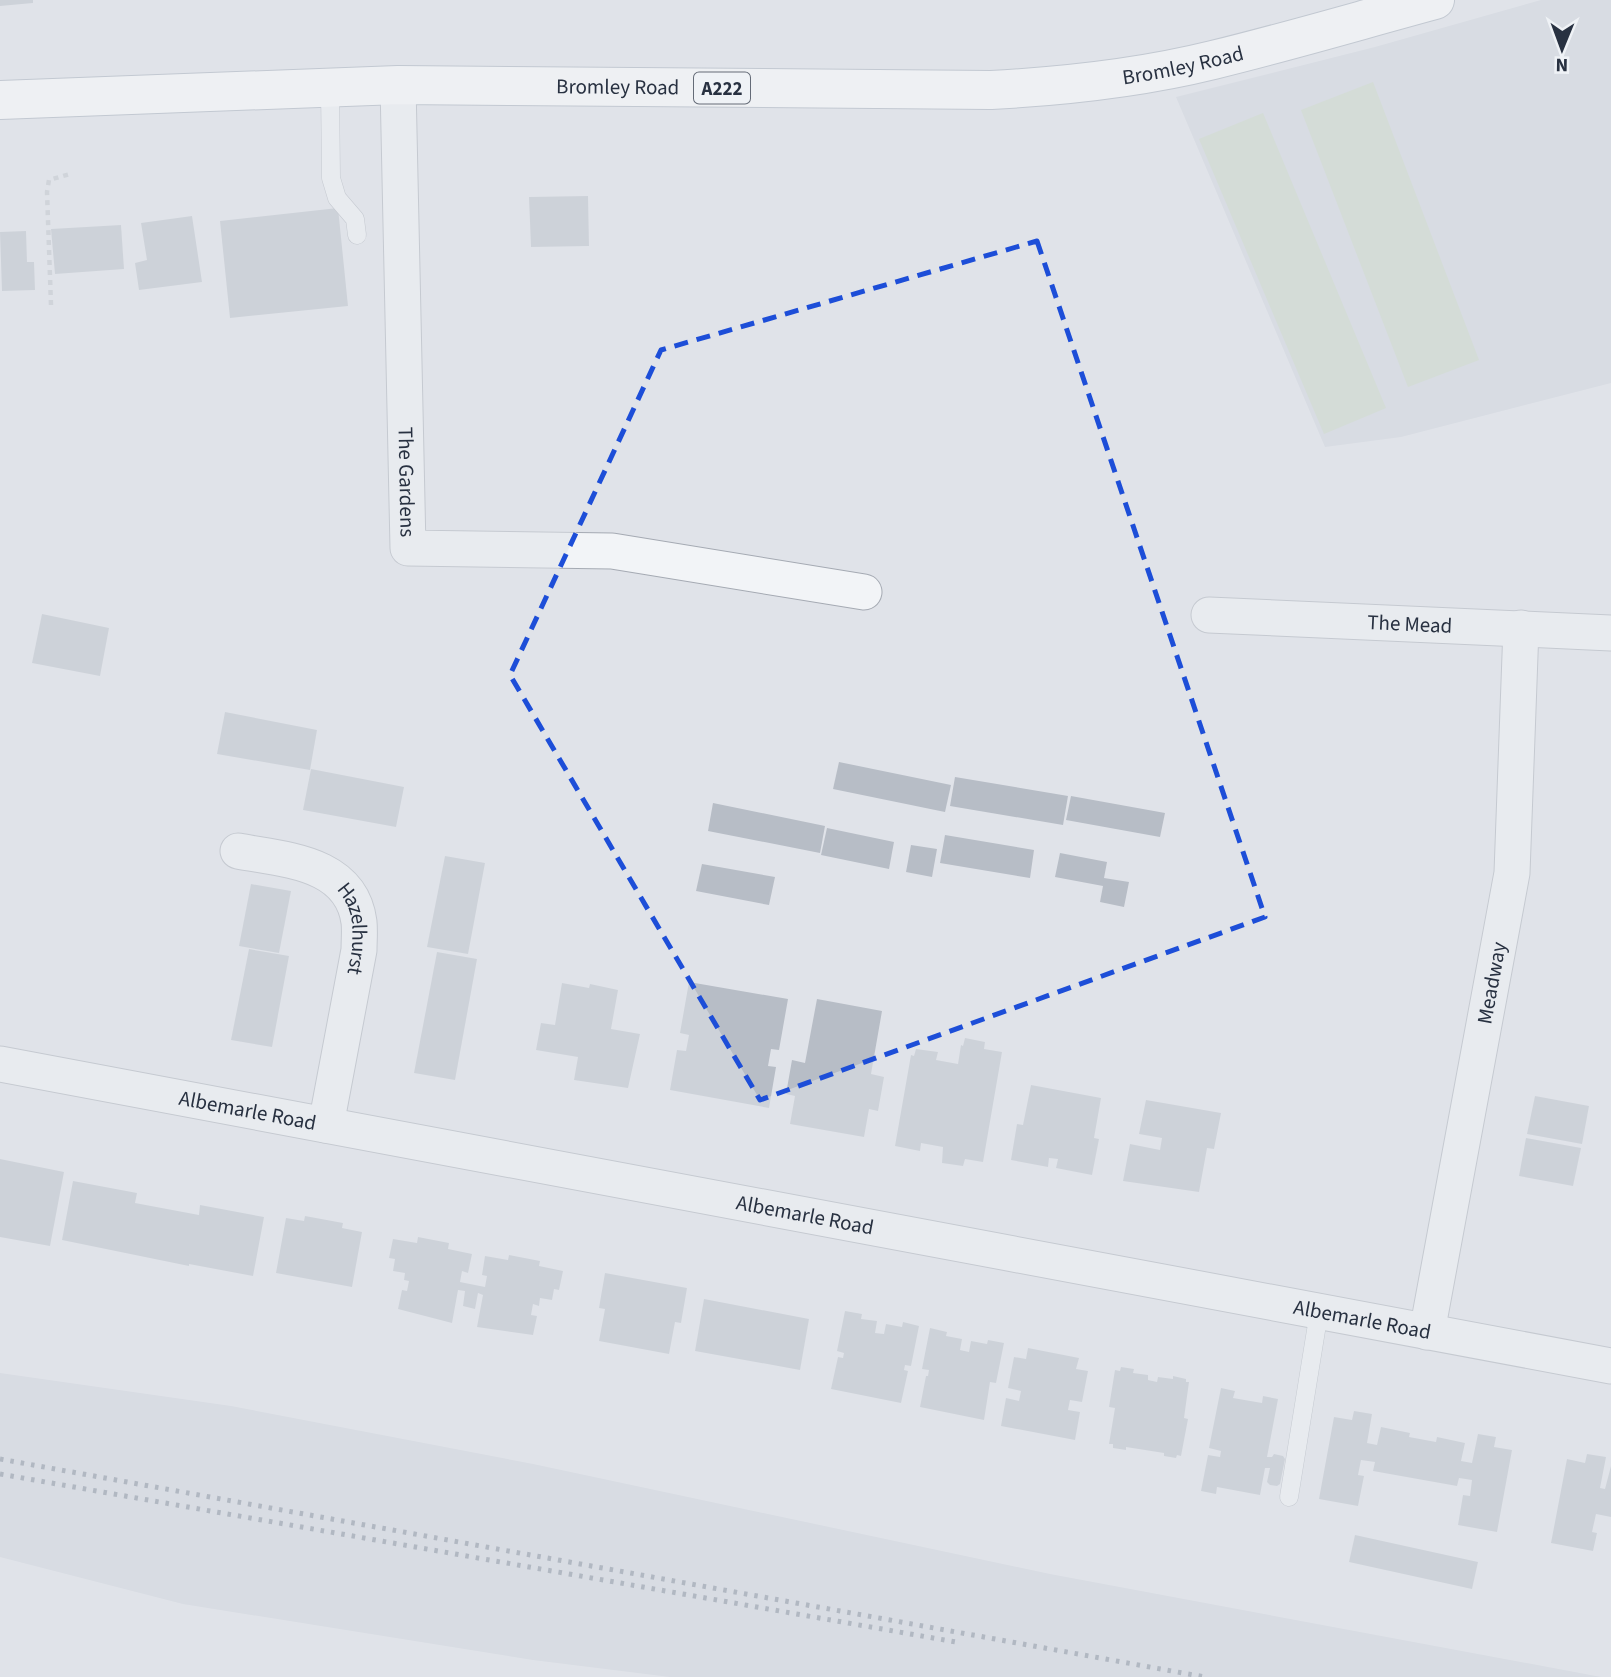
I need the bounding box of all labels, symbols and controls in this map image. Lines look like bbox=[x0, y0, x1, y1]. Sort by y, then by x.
north arrow bbox=[1527, 14, 1597, 84]
street label: Bromley Road bbox=[1120, 38, 1247, 92]
text: N bbox=[1555, 51, 1568, 78]
street label: Bromley Road bbox=[556, 71, 679, 102]
road number: A222 bbox=[694, 72, 750, 104]
street label: The Gardens bbox=[390, 426, 423, 538]
street label: The Mead bbox=[1367, 607, 1453, 641]
street label: Hazelhurst bbox=[330, 876, 375, 977]
street label: Meadway bbox=[1469, 939, 1514, 1026]
street label: Albemarle Road bbox=[177, 1083, 319, 1138]
street label: Albemarle Road bbox=[734, 1187, 876, 1242]
street label: Albemarle Road bbox=[1291, 1292, 1433, 1347]

